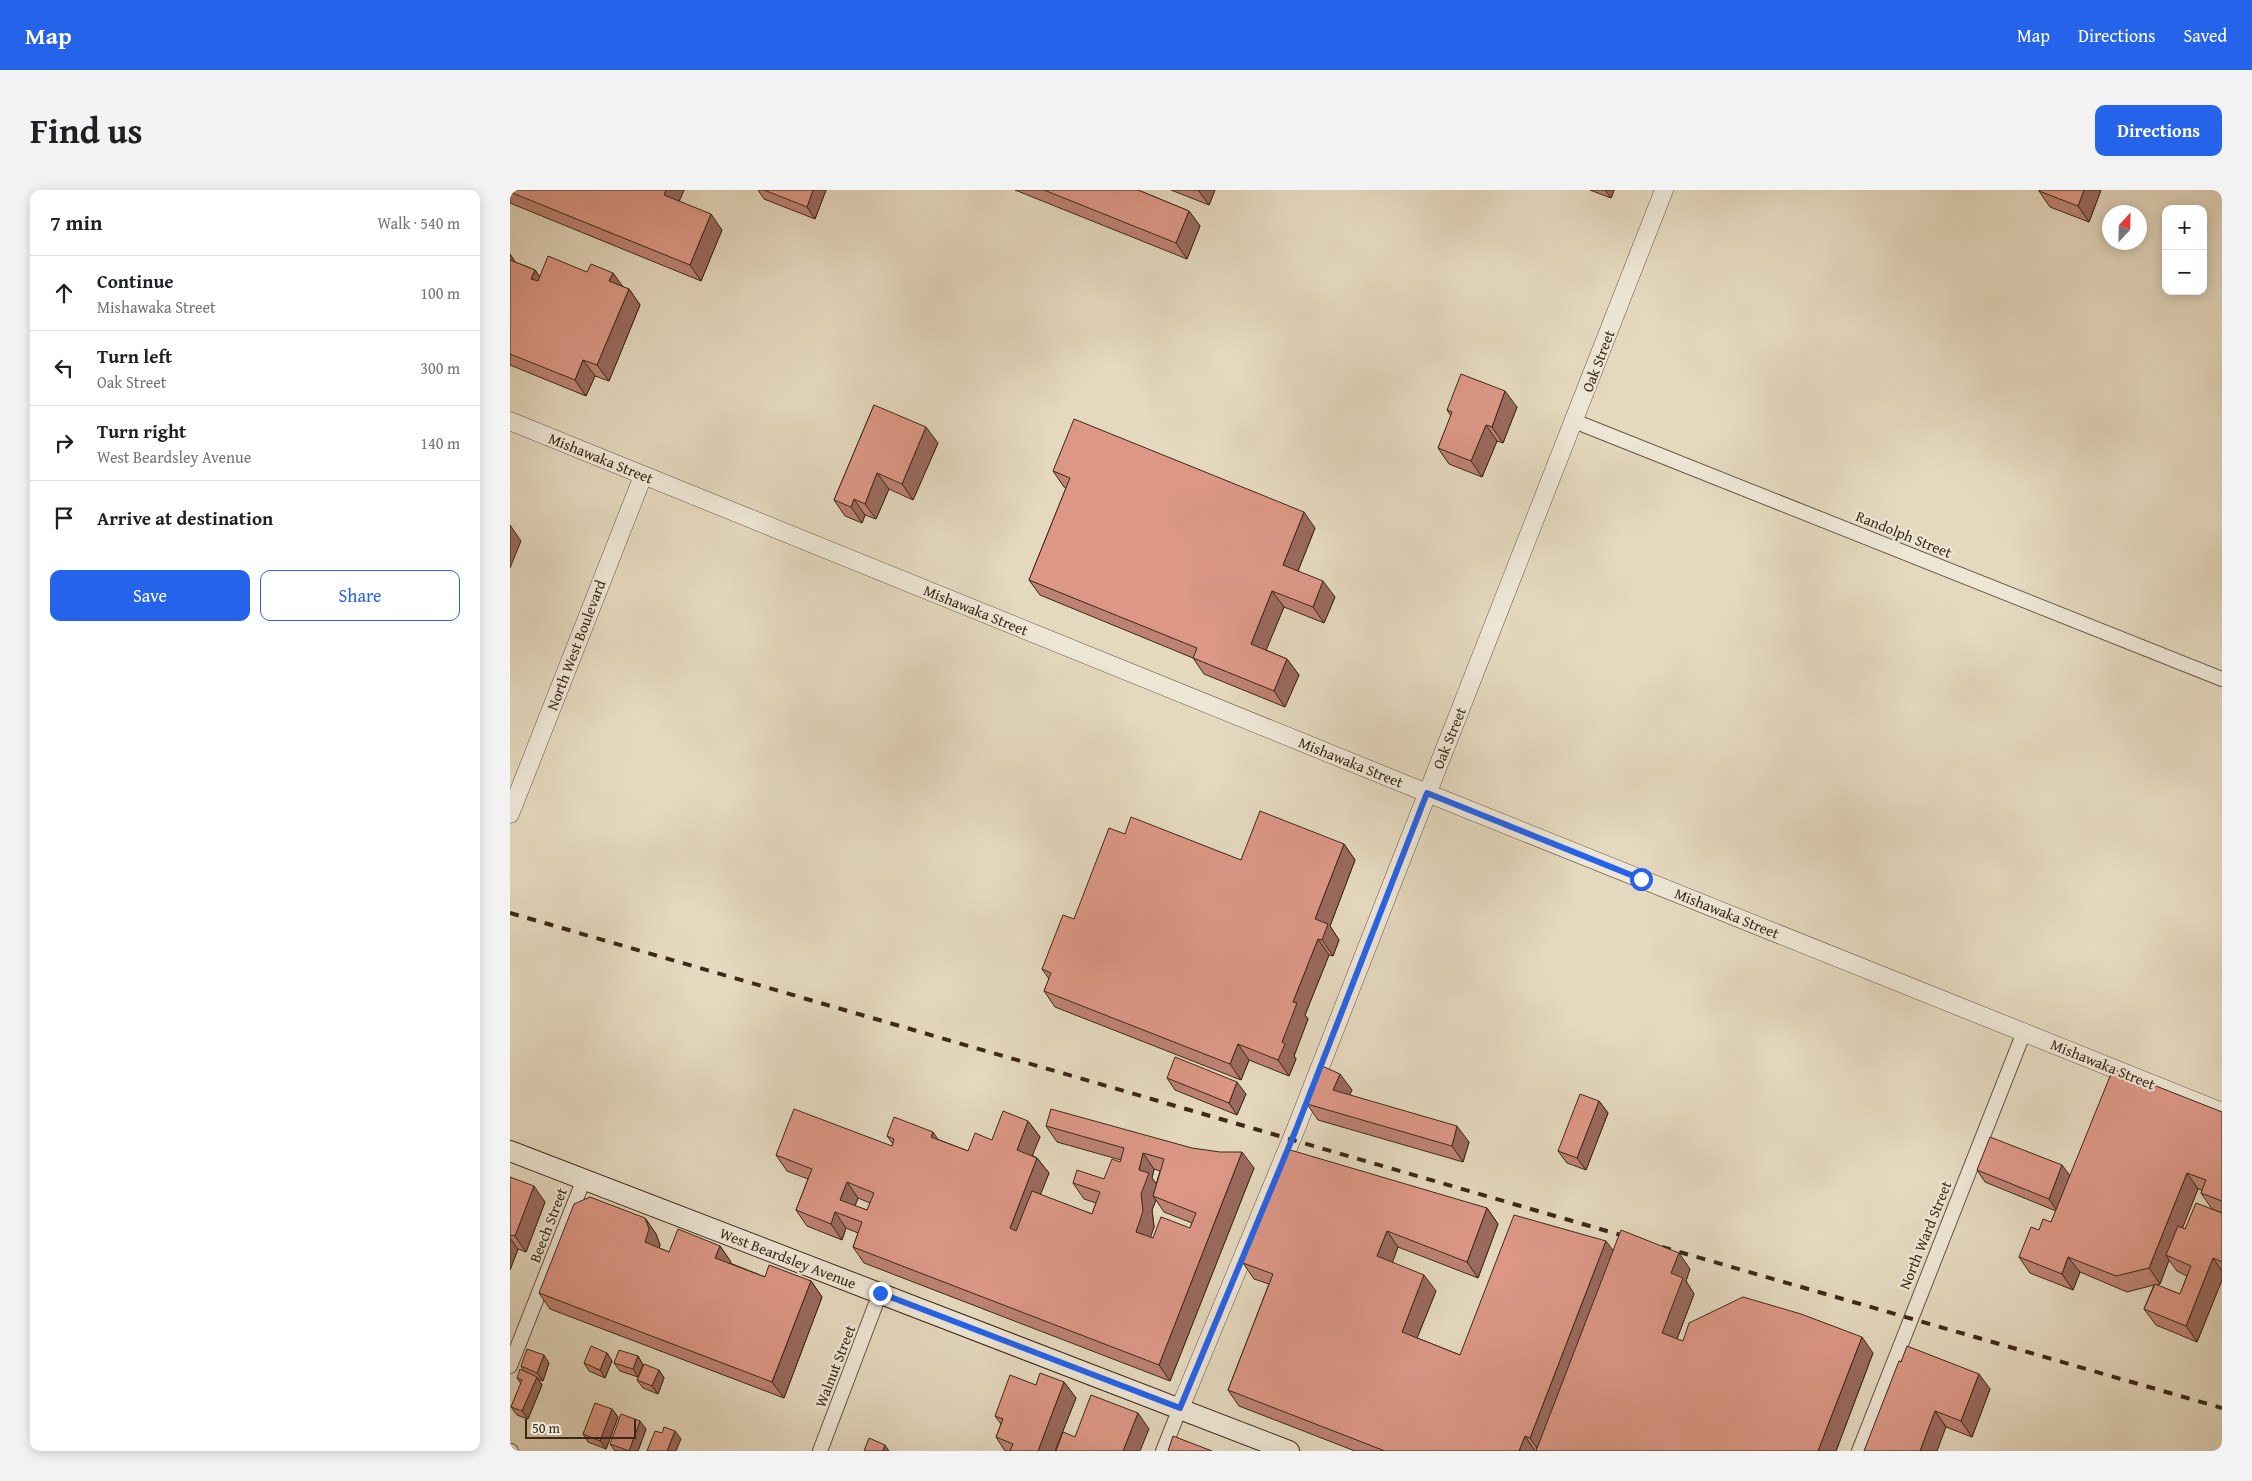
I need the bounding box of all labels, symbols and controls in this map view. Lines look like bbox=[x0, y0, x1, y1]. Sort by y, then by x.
text: Map bbox=[25, 18, 72, 53]
text: Map bbox=[2017, 22, 2050, 49]
text: Directions bbox=[2078, 22, 2155, 49]
text: Saved bbox=[2183, 22, 2227, 49]
text: Find us bbox=[30, 105, 143, 156]
button: Directions bbox=[2095, 105, 2222, 156]
north arrow bbox=[2102, 205, 2147, 250]
map controls bbox=[2162, 205, 2207, 295]
button: + bbox=[2162, 205, 2207, 250]
text: 7 min bbox=[50, 207, 102, 238]
text: Walk · 540 m bbox=[377, 211, 460, 235]
button: − bbox=[2162, 250, 2207, 295]
text: Continue bbox=[97, 267, 174, 295]
icon: ahead bbox=[50, 279, 78, 307]
text: 100 m bbox=[420, 281, 460, 305]
text: Mishawaka Street bbox=[97, 295, 216, 319]
street label: Oak Street bbox=[1577, 326, 1620, 395]
text: Turn left bbox=[97, 342, 172, 370]
icon: left bbox=[50, 354, 78, 382]
text: 300 m bbox=[420, 356, 460, 380]
text: Oak Street bbox=[97, 370, 166, 394]
text: Turn right bbox=[97, 417, 186, 445]
street label: Mishawaka Street bbox=[546, 427, 657, 489]
icon: right bbox=[50, 429, 78, 457]
text: 140 m bbox=[420, 431, 460, 455]
text: West Beardsley Avenue bbox=[97, 445, 251, 469]
icon: arrive bbox=[50, 504, 78, 532]
text: Arrive at destination bbox=[97, 504, 273, 532]
street label: Randolph Street bbox=[1853, 505, 1956, 563]
button: Save bbox=[50, 570, 250, 621]
button: Share bbox=[260, 570, 460, 621]
street label: North West Boulevard bbox=[541, 577, 611, 713]
street label: Mishawaka Street bbox=[921, 579, 1032, 641]
street label: Oak Street bbox=[1427, 703, 1471, 772]
street label: Mishawaka Street bbox=[1296, 731, 1407, 793]
route start bbox=[1630, 868, 1653, 891]
street label: Mishawaka Street bbox=[1672, 882, 1783, 944]
street label: Mishawaka Street bbox=[2048, 1033, 2159, 1095]
street label: North Ward Street bbox=[1894, 1177, 1957, 1292]
street label: Beech Street bbox=[524, 1184, 572, 1265]
street label: West Beardsley Avenue bbox=[717, 1222, 859, 1294]
route end bbox=[869, 1282, 892, 1305]
street label: Walnut Street bbox=[810, 1321, 861, 1410]
scale bar bbox=[525, 1416, 636, 1439]
text: 50 m bbox=[532, 1418, 560, 1438]

